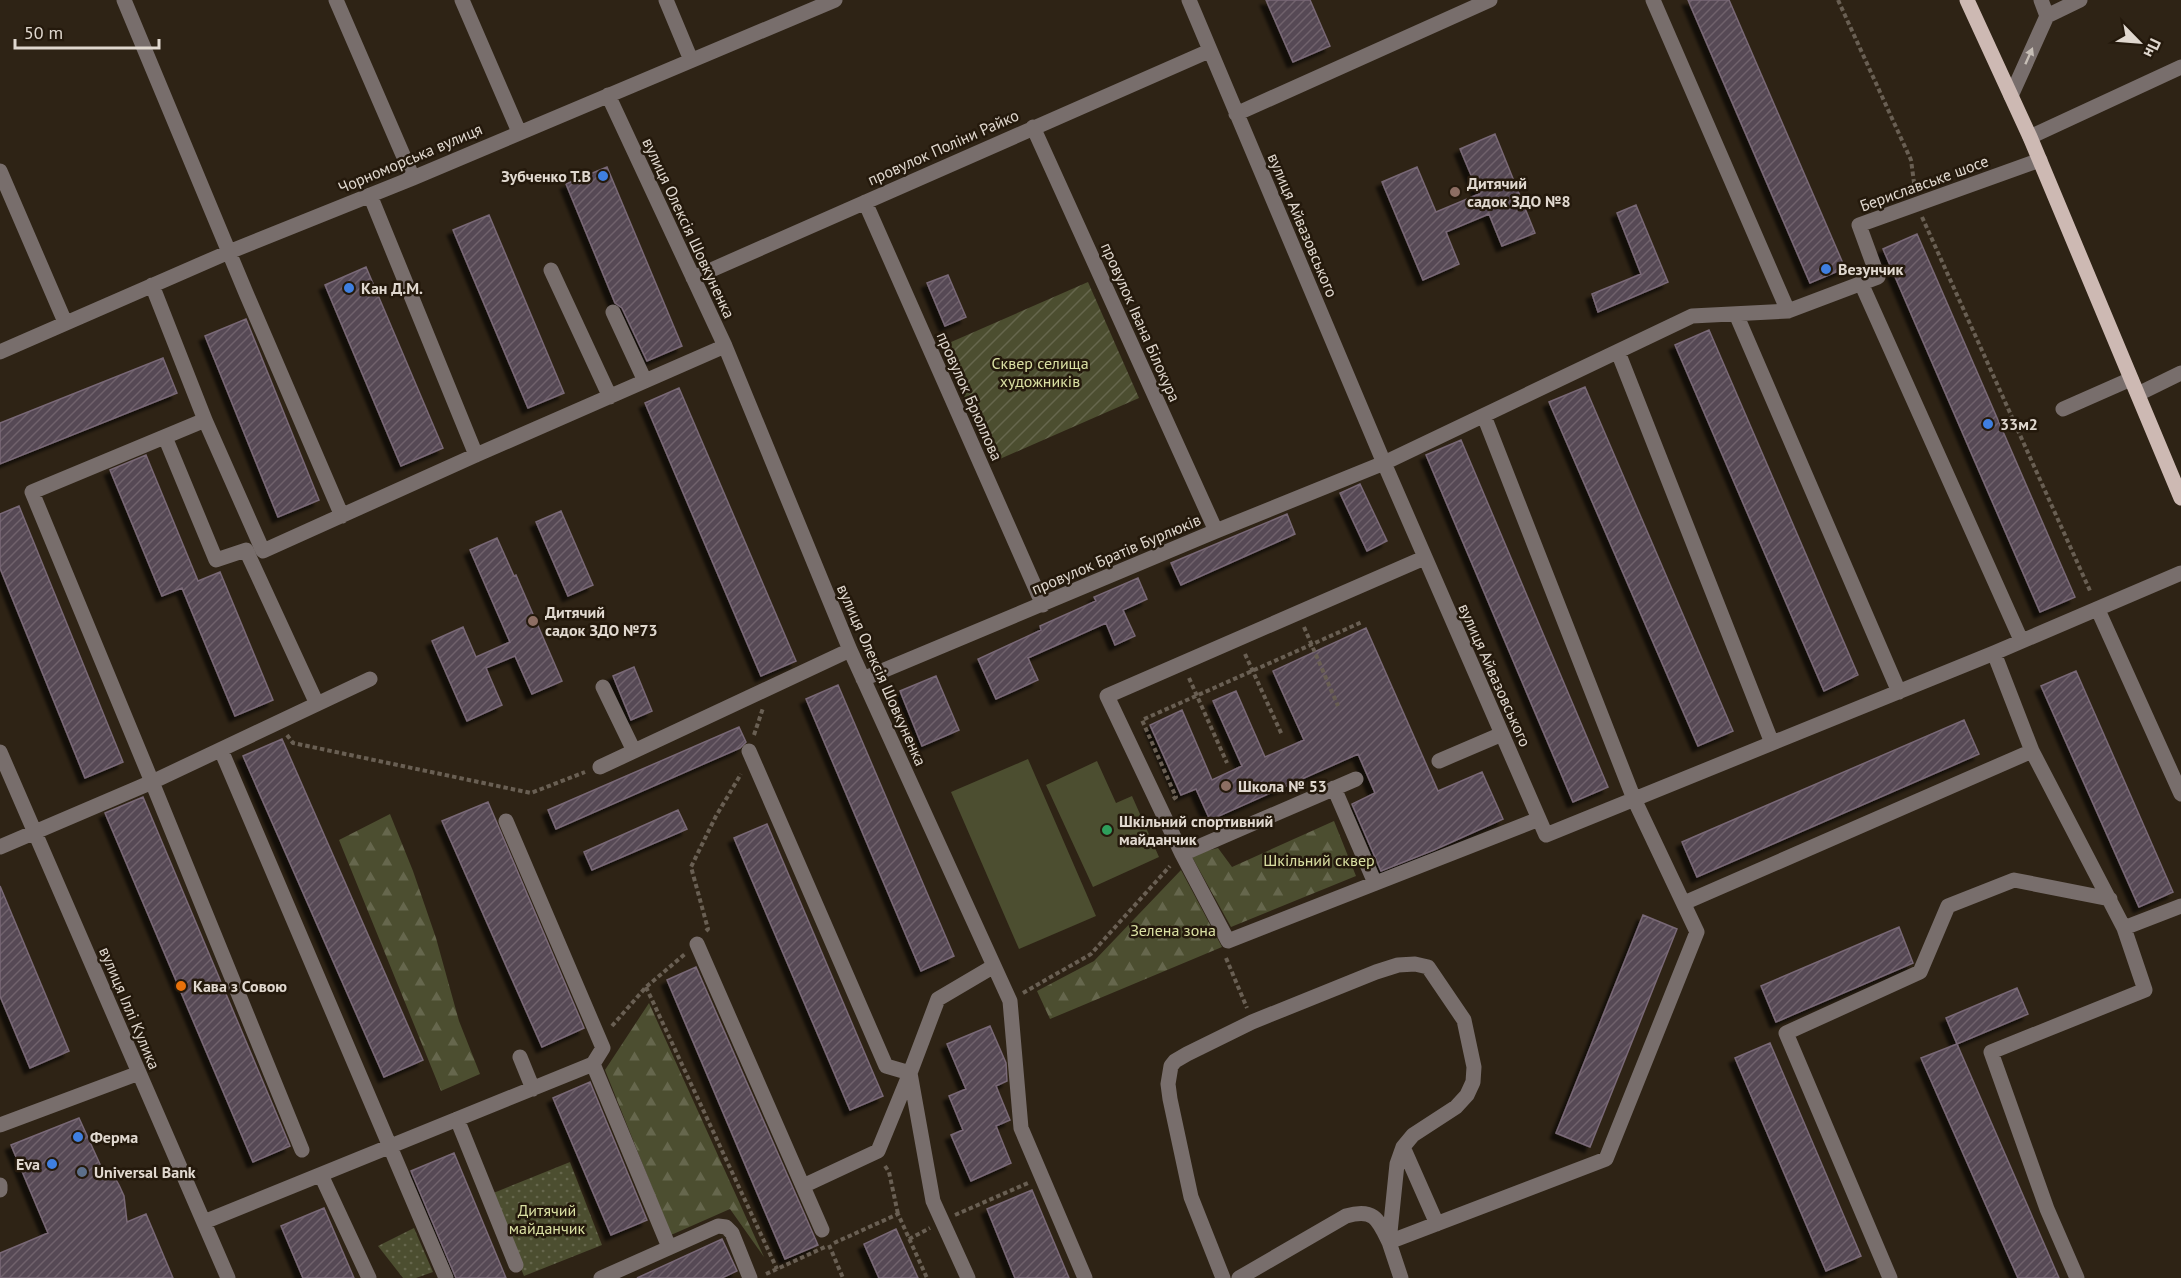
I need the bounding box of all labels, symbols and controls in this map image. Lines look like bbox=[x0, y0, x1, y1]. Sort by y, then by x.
scale bar bbox=[15, 12, 159, 50]
north arrow bbox=[2109, 12, 2169, 72]
text: 50 m bbox=[24, 21, 63, 44]
text: Пн bbox=[2140, 36, 2166, 61]
one-way arrow bbox=[2024, 47, 2033, 64]
street label: провулок Поліни Райко bbox=[864, 105, 1022, 189]
street label: Чорноморська вулиця bbox=[335, 119, 485, 197]
street label: вулиця Олексія Шовкуненка bbox=[638, 135, 740, 321]
street label: вулиця Айвазовського bbox=[1264, 150, 1342, 300]
street label: Бериславське шосе bbox=[1857, 150, 1991, 216]
place label: Зубченко Т.В bbox=[501, 166, 591, 186]
marker: Зубченко Т.В bbox=[596, 169, 610, 183]
place label: Дитячий садок ЗДО №8 bbox=[1467, 173, 1571, 211]
marker: Дитячий садок ЗДО №8 bbox=[1448, 185, 1462, 199]
street label: провулок Івана Білокура bbox=[1097, 239, 1185, 405]
place label: Везунчик bbox=[1838, 259, 1904, 279]
marker: Везунчик bbox=[1819, 262, 1833, 276]
place label: Кан Д.М. bbox=[361, 278, 423, 298]
marker: Кан Д.М. bbox=[342, 281, 356, 295]
street label: провулок Брюллова bbox=[933, 328, 1007, 464]
park label: Сквер селища художників bbox=[991, 353, 1089, 391]
place label: 33м2 bbox=[2000, 414, 2038, 434]
marker: 33м2 bbox=[1981, 417, 1995, 431]
street label: провулок Братів Бурлюків bbox=[1028, 509, 1204, 599]
street label: вулиця Олексія Шовкуненка bbox=[833, 581, 931, 769]
street label: вулиця Айвазовського bbox=[1454, 600, 1536, 750]
place label: Дитячий садок ЗДО №73 bbox=[545, 602, 658, 640]
marker: Дитячий садок ЗДО №73 bbox=[526, 614, 540, 628]
place label: Школа № 53 bbox=[1238, 776, 1327, 796]
marker: Школа № 53 bbox=[1219, 779, 1233, 793]
place label: Шкільний спортивний майданчик bbox=[1119, 811, 1273, 849]
marker: Шкільний спортивний майданчик bbox=[1100, 823, 1114, 837]
park label: Шкільний сквер bbox=[1263, 850, 1375, 870]
park label: Зелена зона bbox=[1130, 920, 1216, 940]
street label: вулиця Іллі Кулика bbox=[95, 944, 165, 1072]
place label: Кава з Совою bbox=[193, 976, 287, 996]
marker: Кава з Совою bbox=[174, 979, 188, 993]
place label: Ферма bbox=[90, 1127, 138, 1147]
marker: Ферма bbox=[71, 1130, 85, 1144]
place label: Eva bbox=[16, 1154, 40, 1174]
marker: Eva bbox=[45, 1157, 59, 1171]
place label: Universal Bank bbox=[94, 1162, 196, 1182]
marker: Universal Bank bbox=[75, 1165, 89, 1179]
park label: Дитячий майданчик bbox=[509, 1200, 586, 1238]

